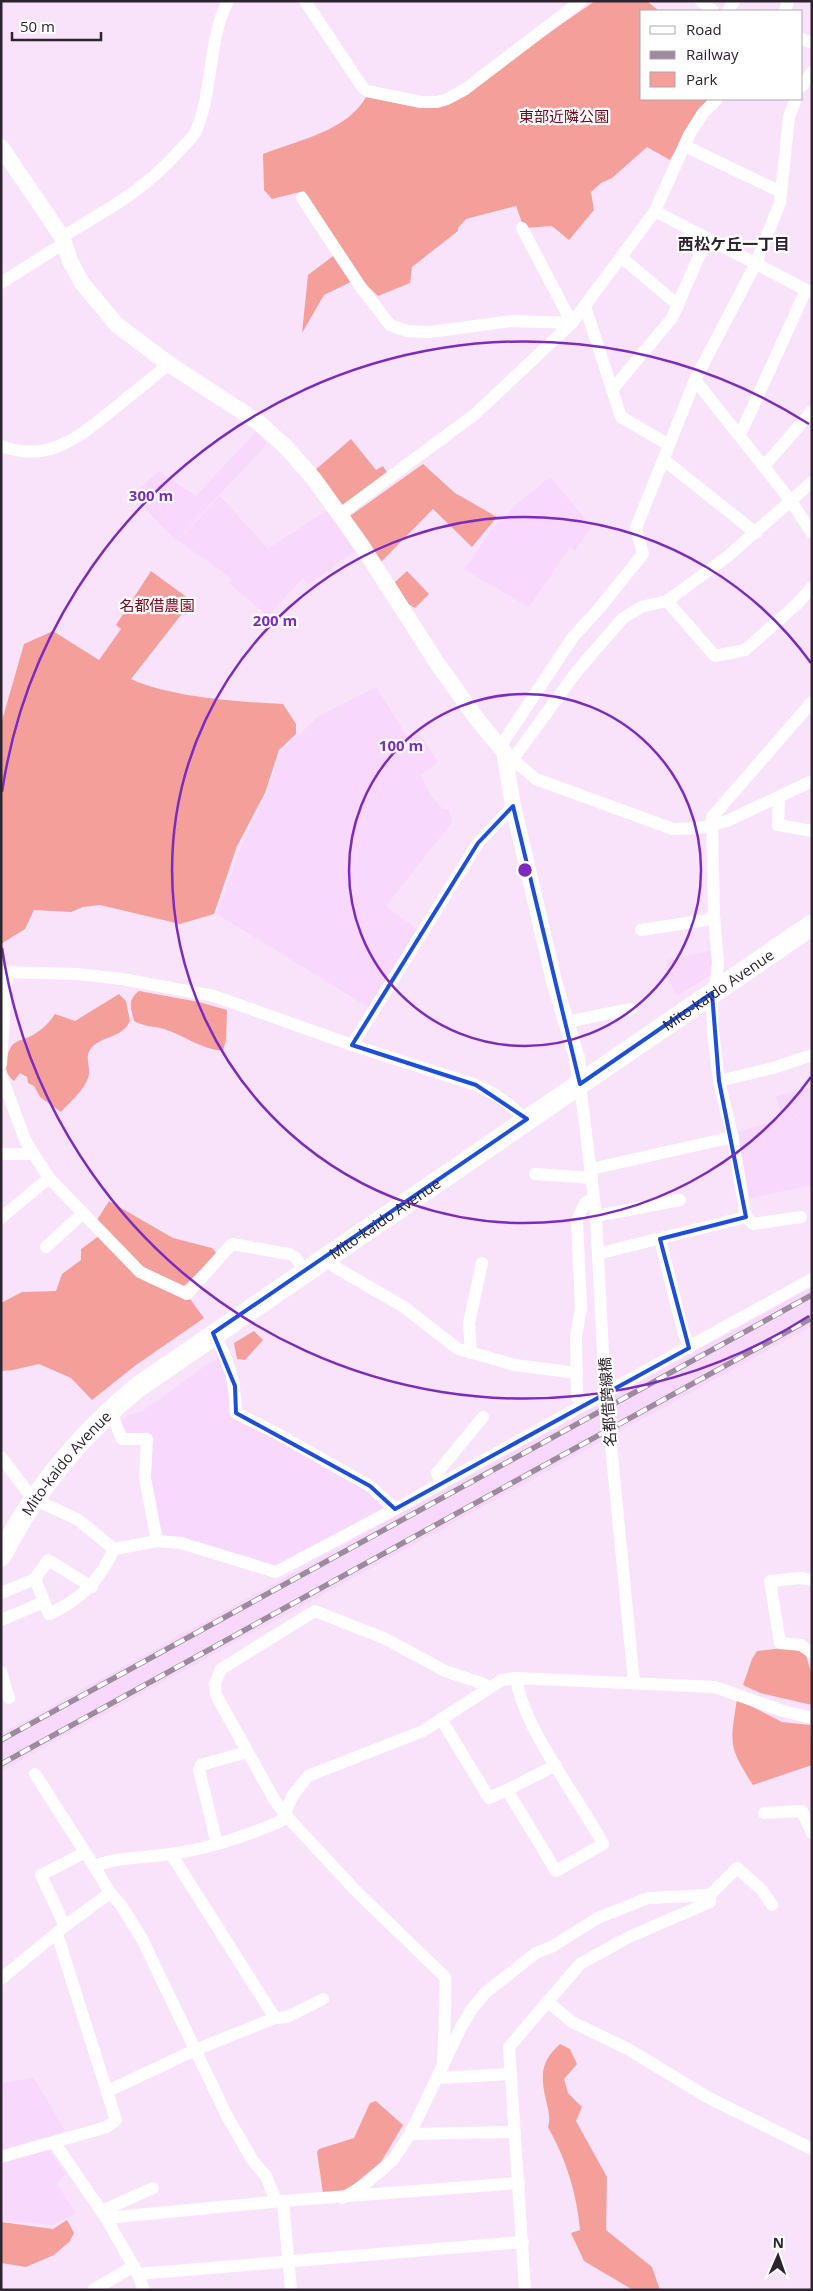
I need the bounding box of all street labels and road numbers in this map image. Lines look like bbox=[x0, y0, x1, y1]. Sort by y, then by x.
street label: Mito-kaido Avenue bbox=[658, 944, 777, 1035]
street label: Mito-kaido Avenue bbox=[325, 1173, 444, 1263]
street label: 名都借跨線橋 bbox=[594, 1356, 620, 1448]
street label: Mito-kaido Avenue bbox=[17, 1406, 115, 1519]

